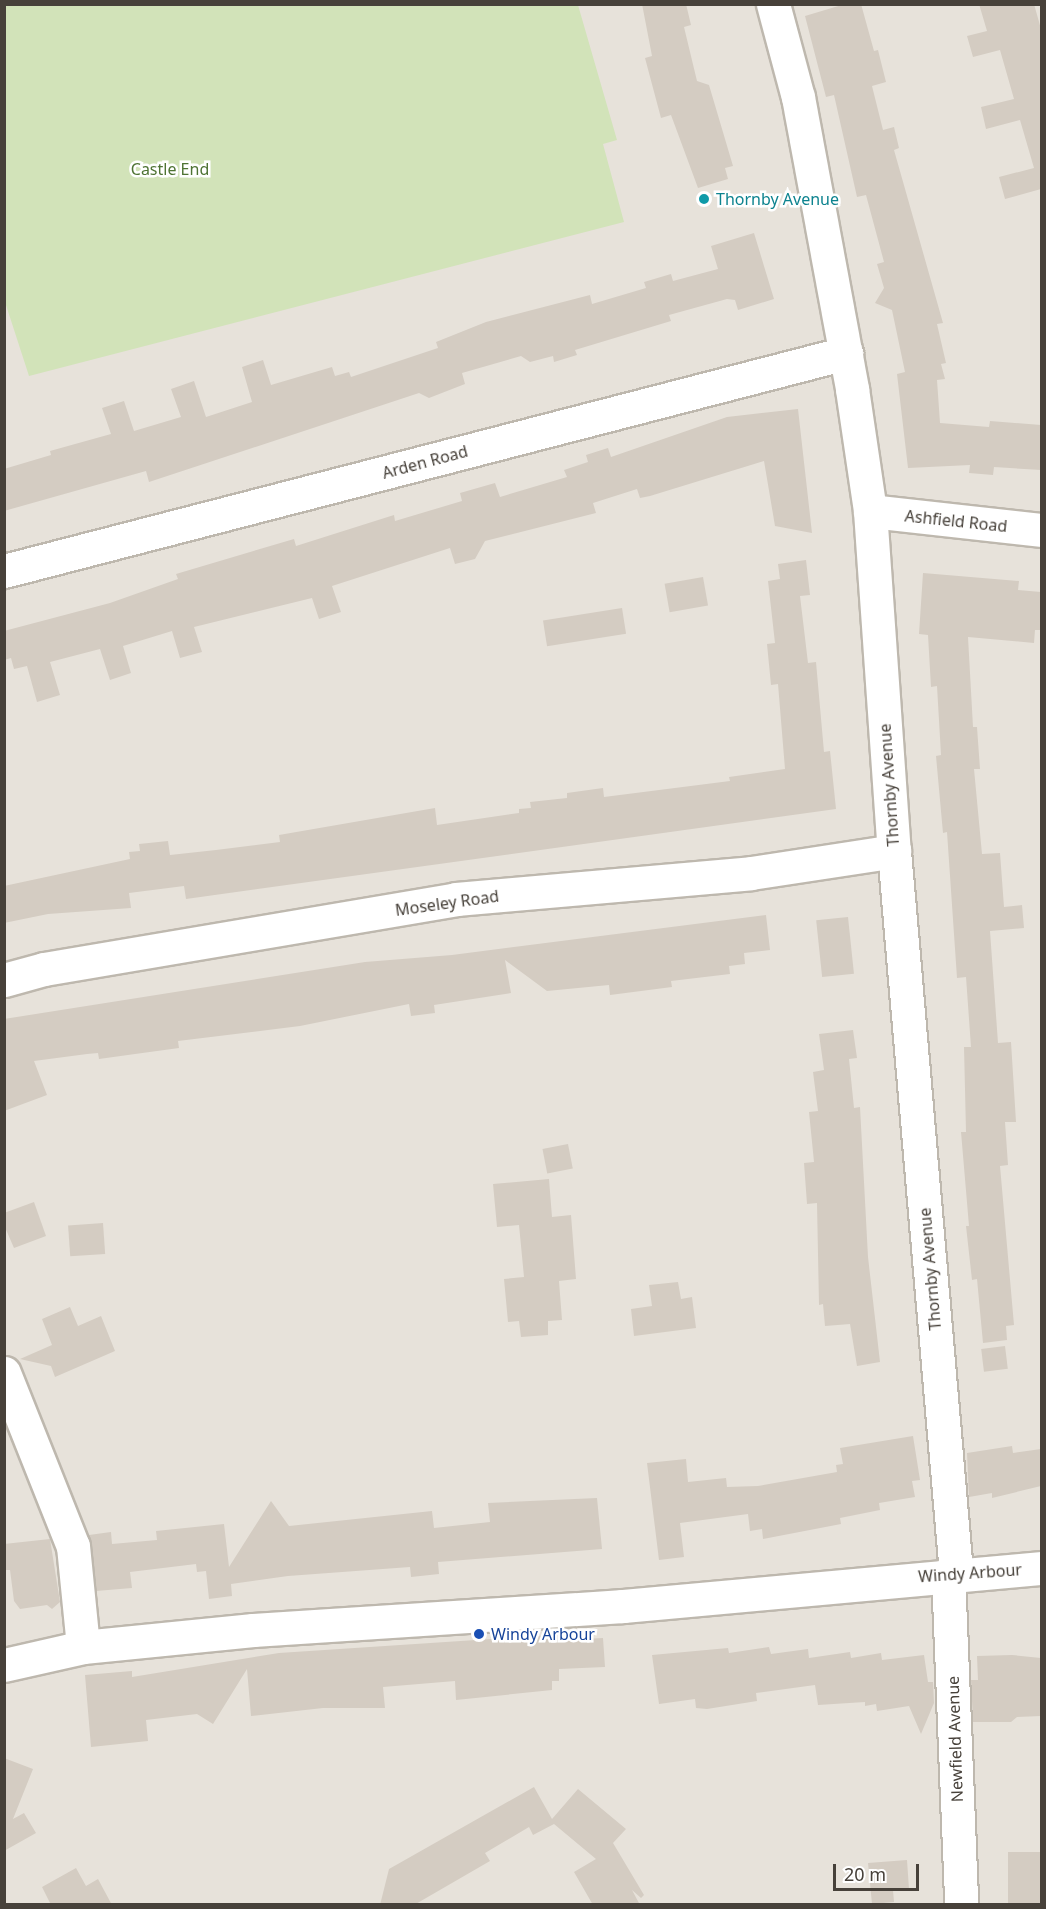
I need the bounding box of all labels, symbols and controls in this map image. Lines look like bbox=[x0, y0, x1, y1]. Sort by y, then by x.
park label: Castle End bbox=[131, 159, 209, 179]
place label: Thornby Avenue bbox=[716, 189, 839, 209]
marker: Thornby Avenue bbox=[697, 192, 711, 206]
street label: Arden Road bbox=[380, 441, 470, 483]
street label: Ashfield Road bbox=[904, 506, 1008, 536]
street label: Thornby Avenue bbox=[875, 723, 903, 847]
street label: Moseley Road bbox=[394, 886, 500, 920]
street label: Thornby Avenue bbox=[915, 1207, 945, 1331]
street label: Windy Arbour bbox=[918, 1560, 1022, 1586]
place label: Windy Arbour bbox=[491, 1624, 595, 1644]
marker: Windy Arbour bbox=[472, 1627, 486, 1641]
street label: Newfield Avenue bbox=[943, 1676, 967, 1802]
scale bar bbox=[836, 1852, 922, 1890]
text: 20 m bbox=[844, 1862, 886, 1886]

